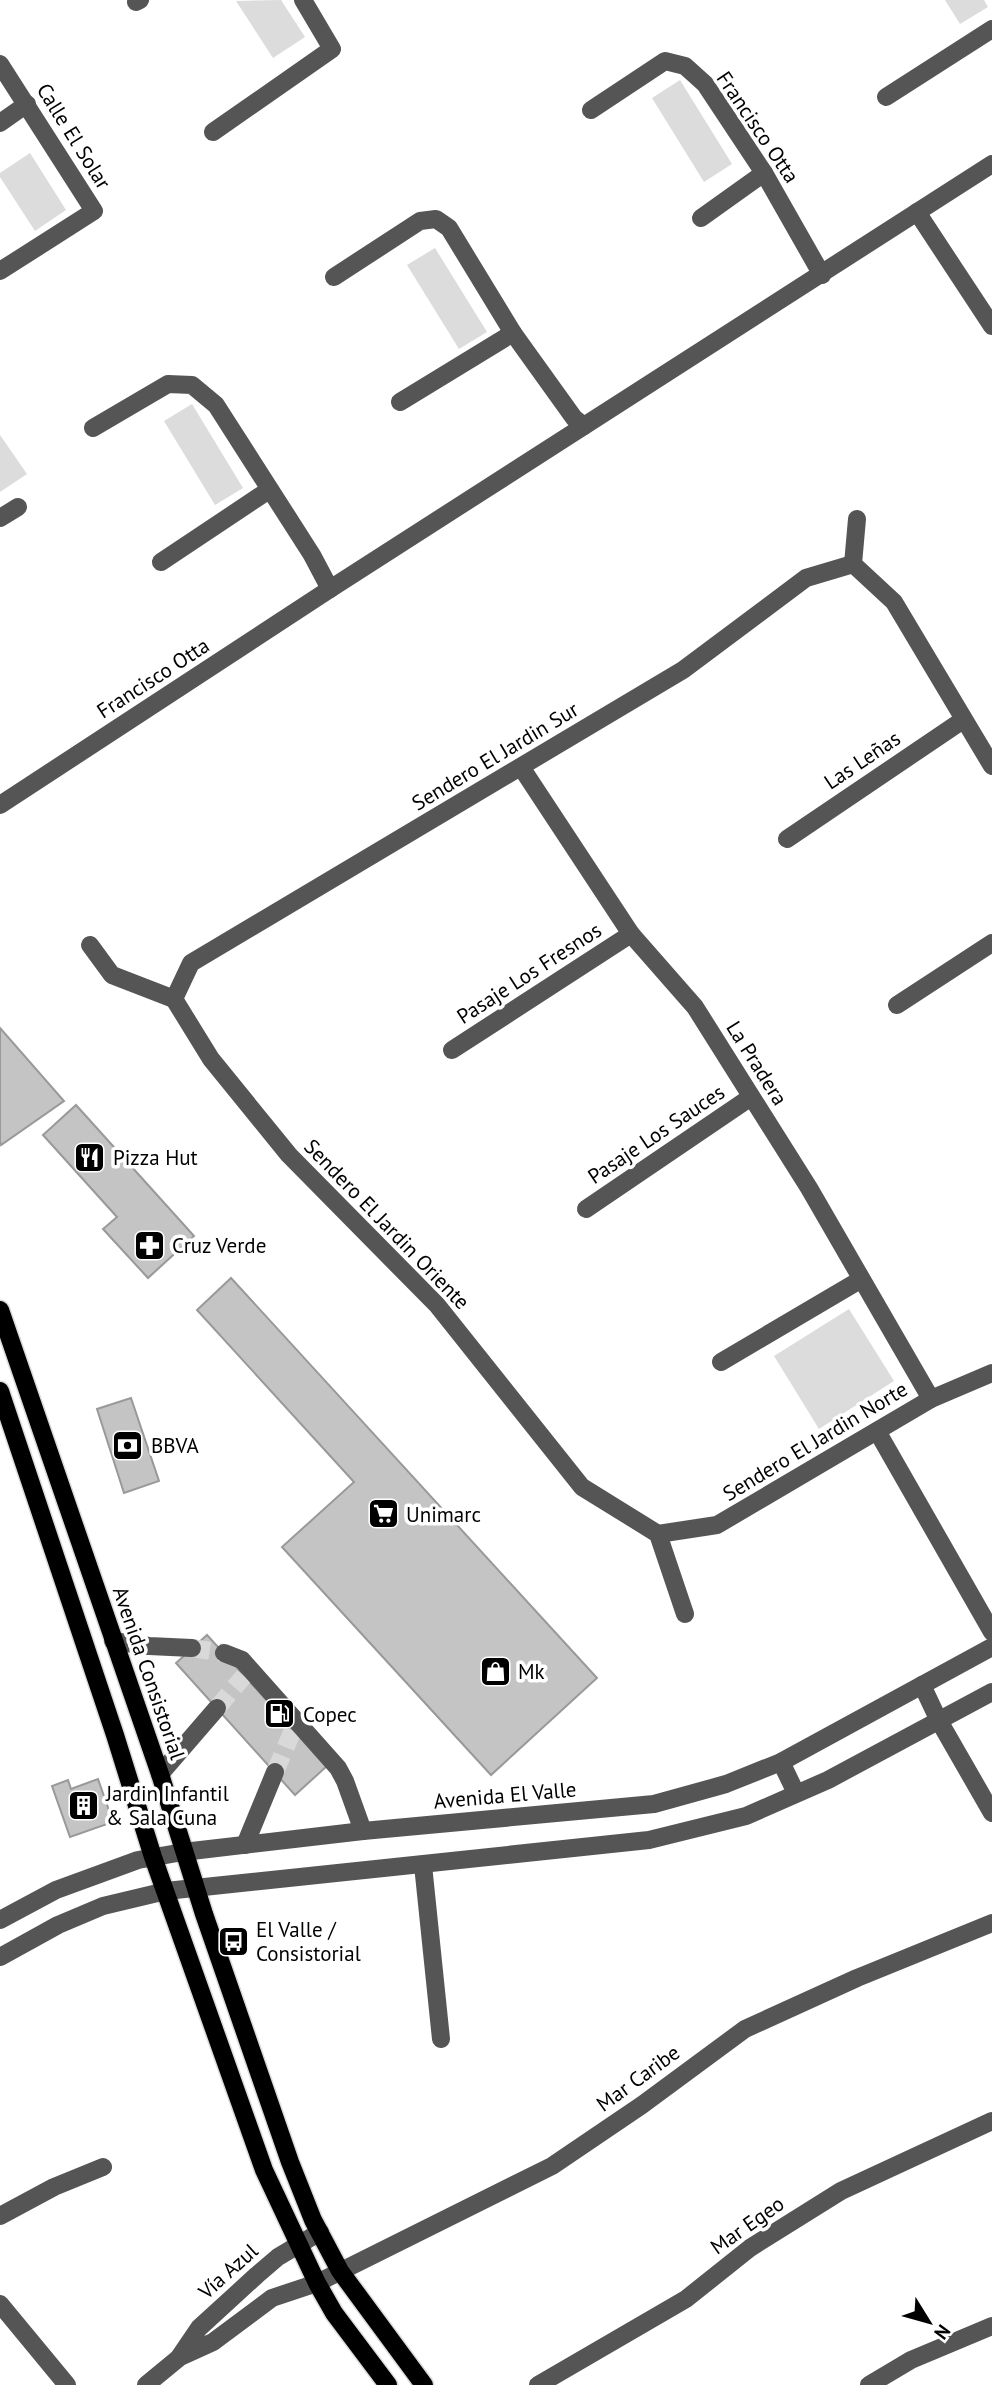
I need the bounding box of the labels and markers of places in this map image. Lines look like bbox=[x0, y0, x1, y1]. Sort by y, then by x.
restaurant icon: Pizza Hut bbox=[73, 1140, 107, 1174]
place label: Pizza Hut bbox=[113, 1144, 198, 1171]
pharmacy icon: Cruz Verde bbox=[132, 1228, 166, 1262]
place label: Cruz Verde bbox=[172, 1232, 266, 1259]
bank icon: BBVA bbox=[111, 1428, 145, 1462]
place label: BBVA bbox=[151, 1432, 200, 1459]
supermarket icon: Unimarc bbox=[366, 1497, 400, 1531]
place label: Unimarc bbox=[406, 1501, 481, 1528]
shop icon: Mk bbox=[478, 1654, 512, 1688]
place label: Mk bbox=[518, 1658, 545, 1685]
fuel station icon: Copec bbox=[263, 1697, 297, 1731]
place label: Copec bbox=[303, 1701, 357, 1728]
place label: Jardin Infantil & Sala Cuna bbox=[105, 1780, 229, 1831]
building icon: Jardin Infantil & Sala Cuna bbox=[66, 1788, 100, 1822]
place label: El Valle / Consistorial bbox=[256, 1916, 361, 1967]
bus stop icon: El Valle / Consistorial bbox=[216, 1924, 250, 1958]

